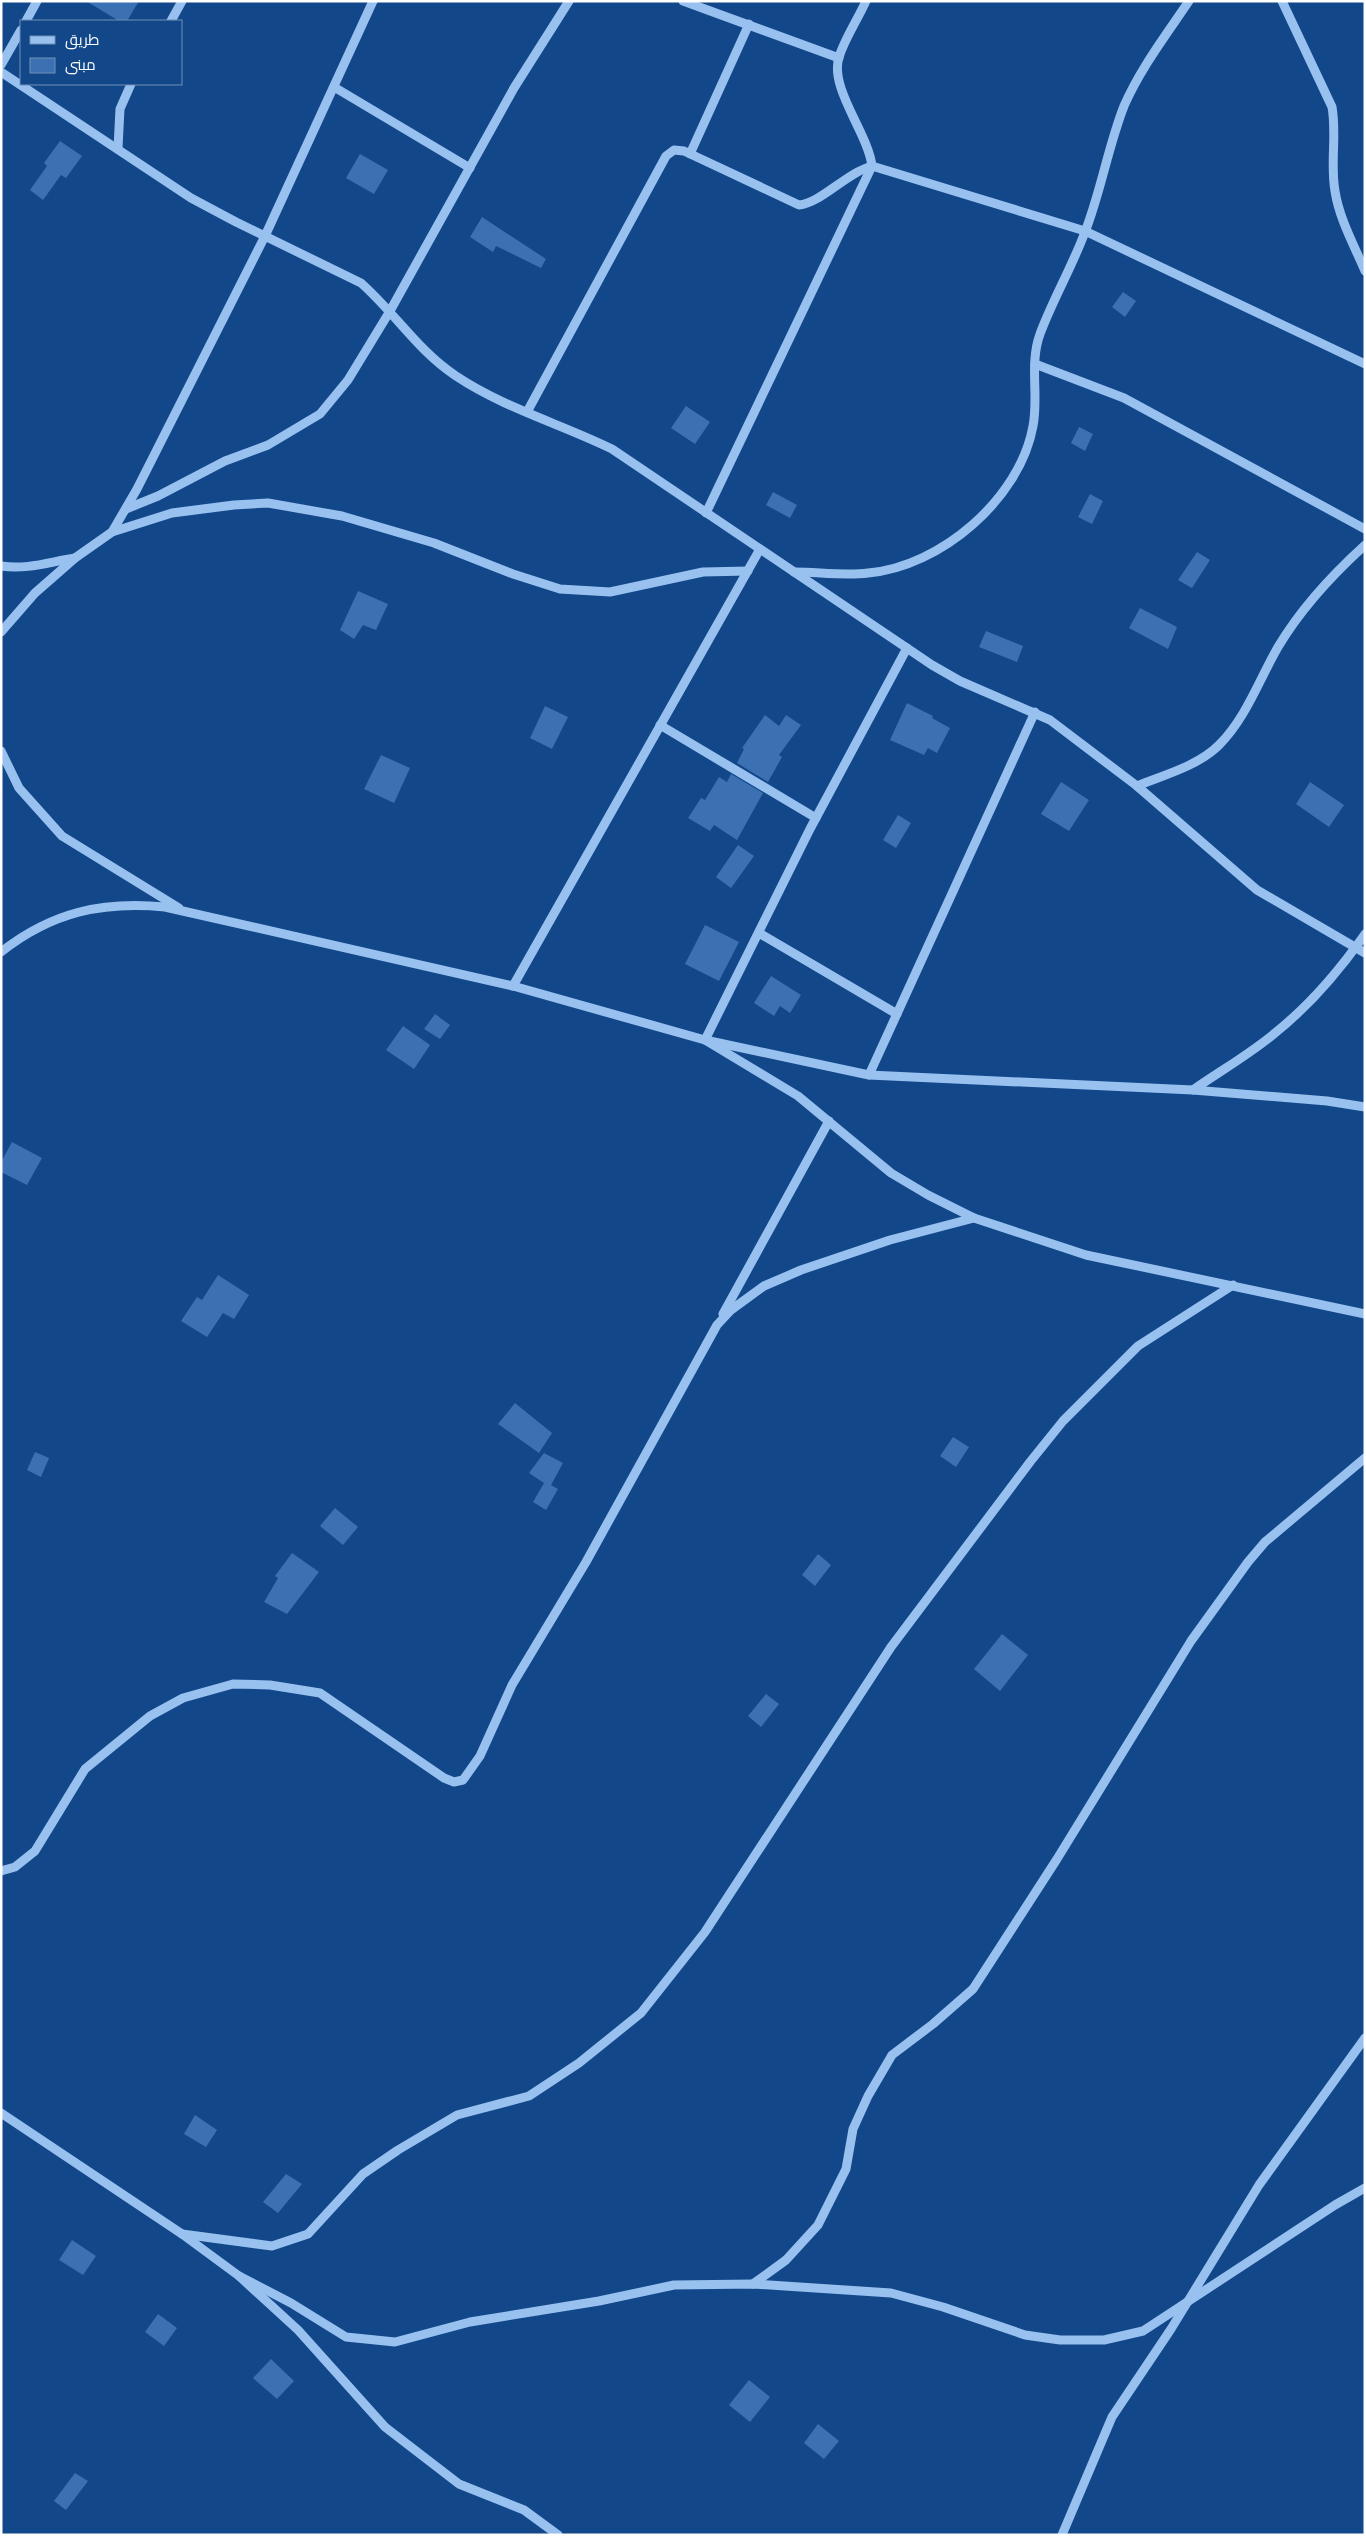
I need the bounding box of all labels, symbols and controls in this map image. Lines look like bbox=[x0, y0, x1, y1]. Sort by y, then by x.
legend bbox=[20, 20, 182, 85]
text: طريق bbox=[65, 30, 99, 50]
text: مبنى bbox=[65, 55, 96, 75]

